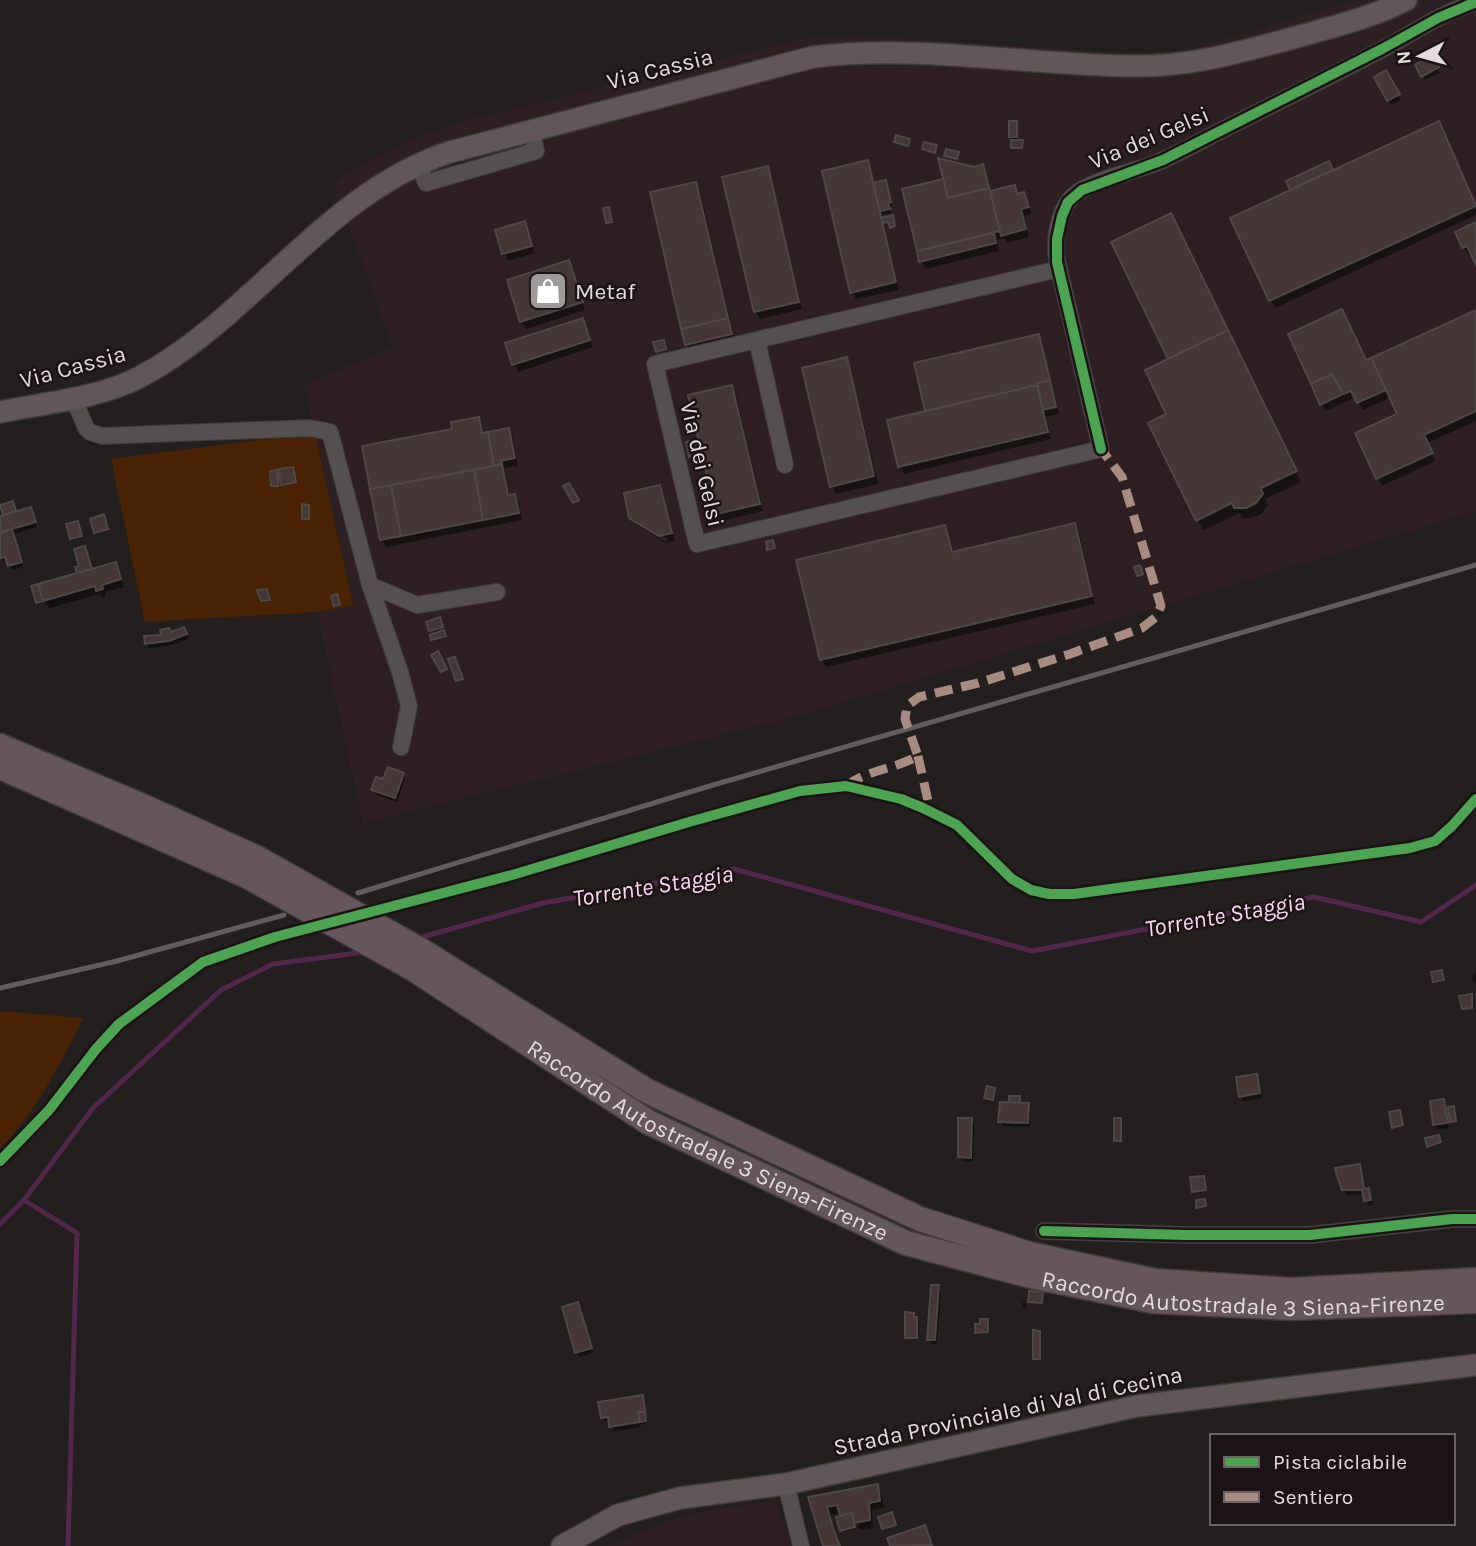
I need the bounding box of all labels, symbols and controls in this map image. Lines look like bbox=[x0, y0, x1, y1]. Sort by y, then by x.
north arrow bbox=[1385, 21, 1455, 91]
street label: Via Cassia bbox=[604, 43, 716, 95]
text: N bbox=[1392, 50, 1416, 66]
street label: Via dei Gelsi bbox=[1085, 101, 1213, 175]
shop icon: Metaf bbox=[527, 270, 569, 312]
place label: Metaf bbox=[575, 278, 636, 305]
street label: Via Cassia bbox=[17, 340, 129, 394]
street label: Via dei Gelsi bbox=[674, 399, 730, 529]
water label: Torrente Staggia bbox=[571, 859, 735, 913]
water label: Torrente Staggia bbox=[1143, 887, 1307, 943]
street label: Raccordo Autostradale 3 Siena-Firenze bbox=[522, 1033, 893, 1246]
street label: Raccordo Autostradale 3 Siena-Firenze bbox=[1039, 1265, 1445, 1322]
street label: Strada Provinciale di Val di Cecina bbox=[831, 1361, 1185, 1461]
legend bbox=[1210, 1434, 1455, 1525]
text: Pista ciclabile bbox=[1273, 1450, 1407, 1474]
text: Sentiero bbox=[1273, 1485, 1353, 1509]

